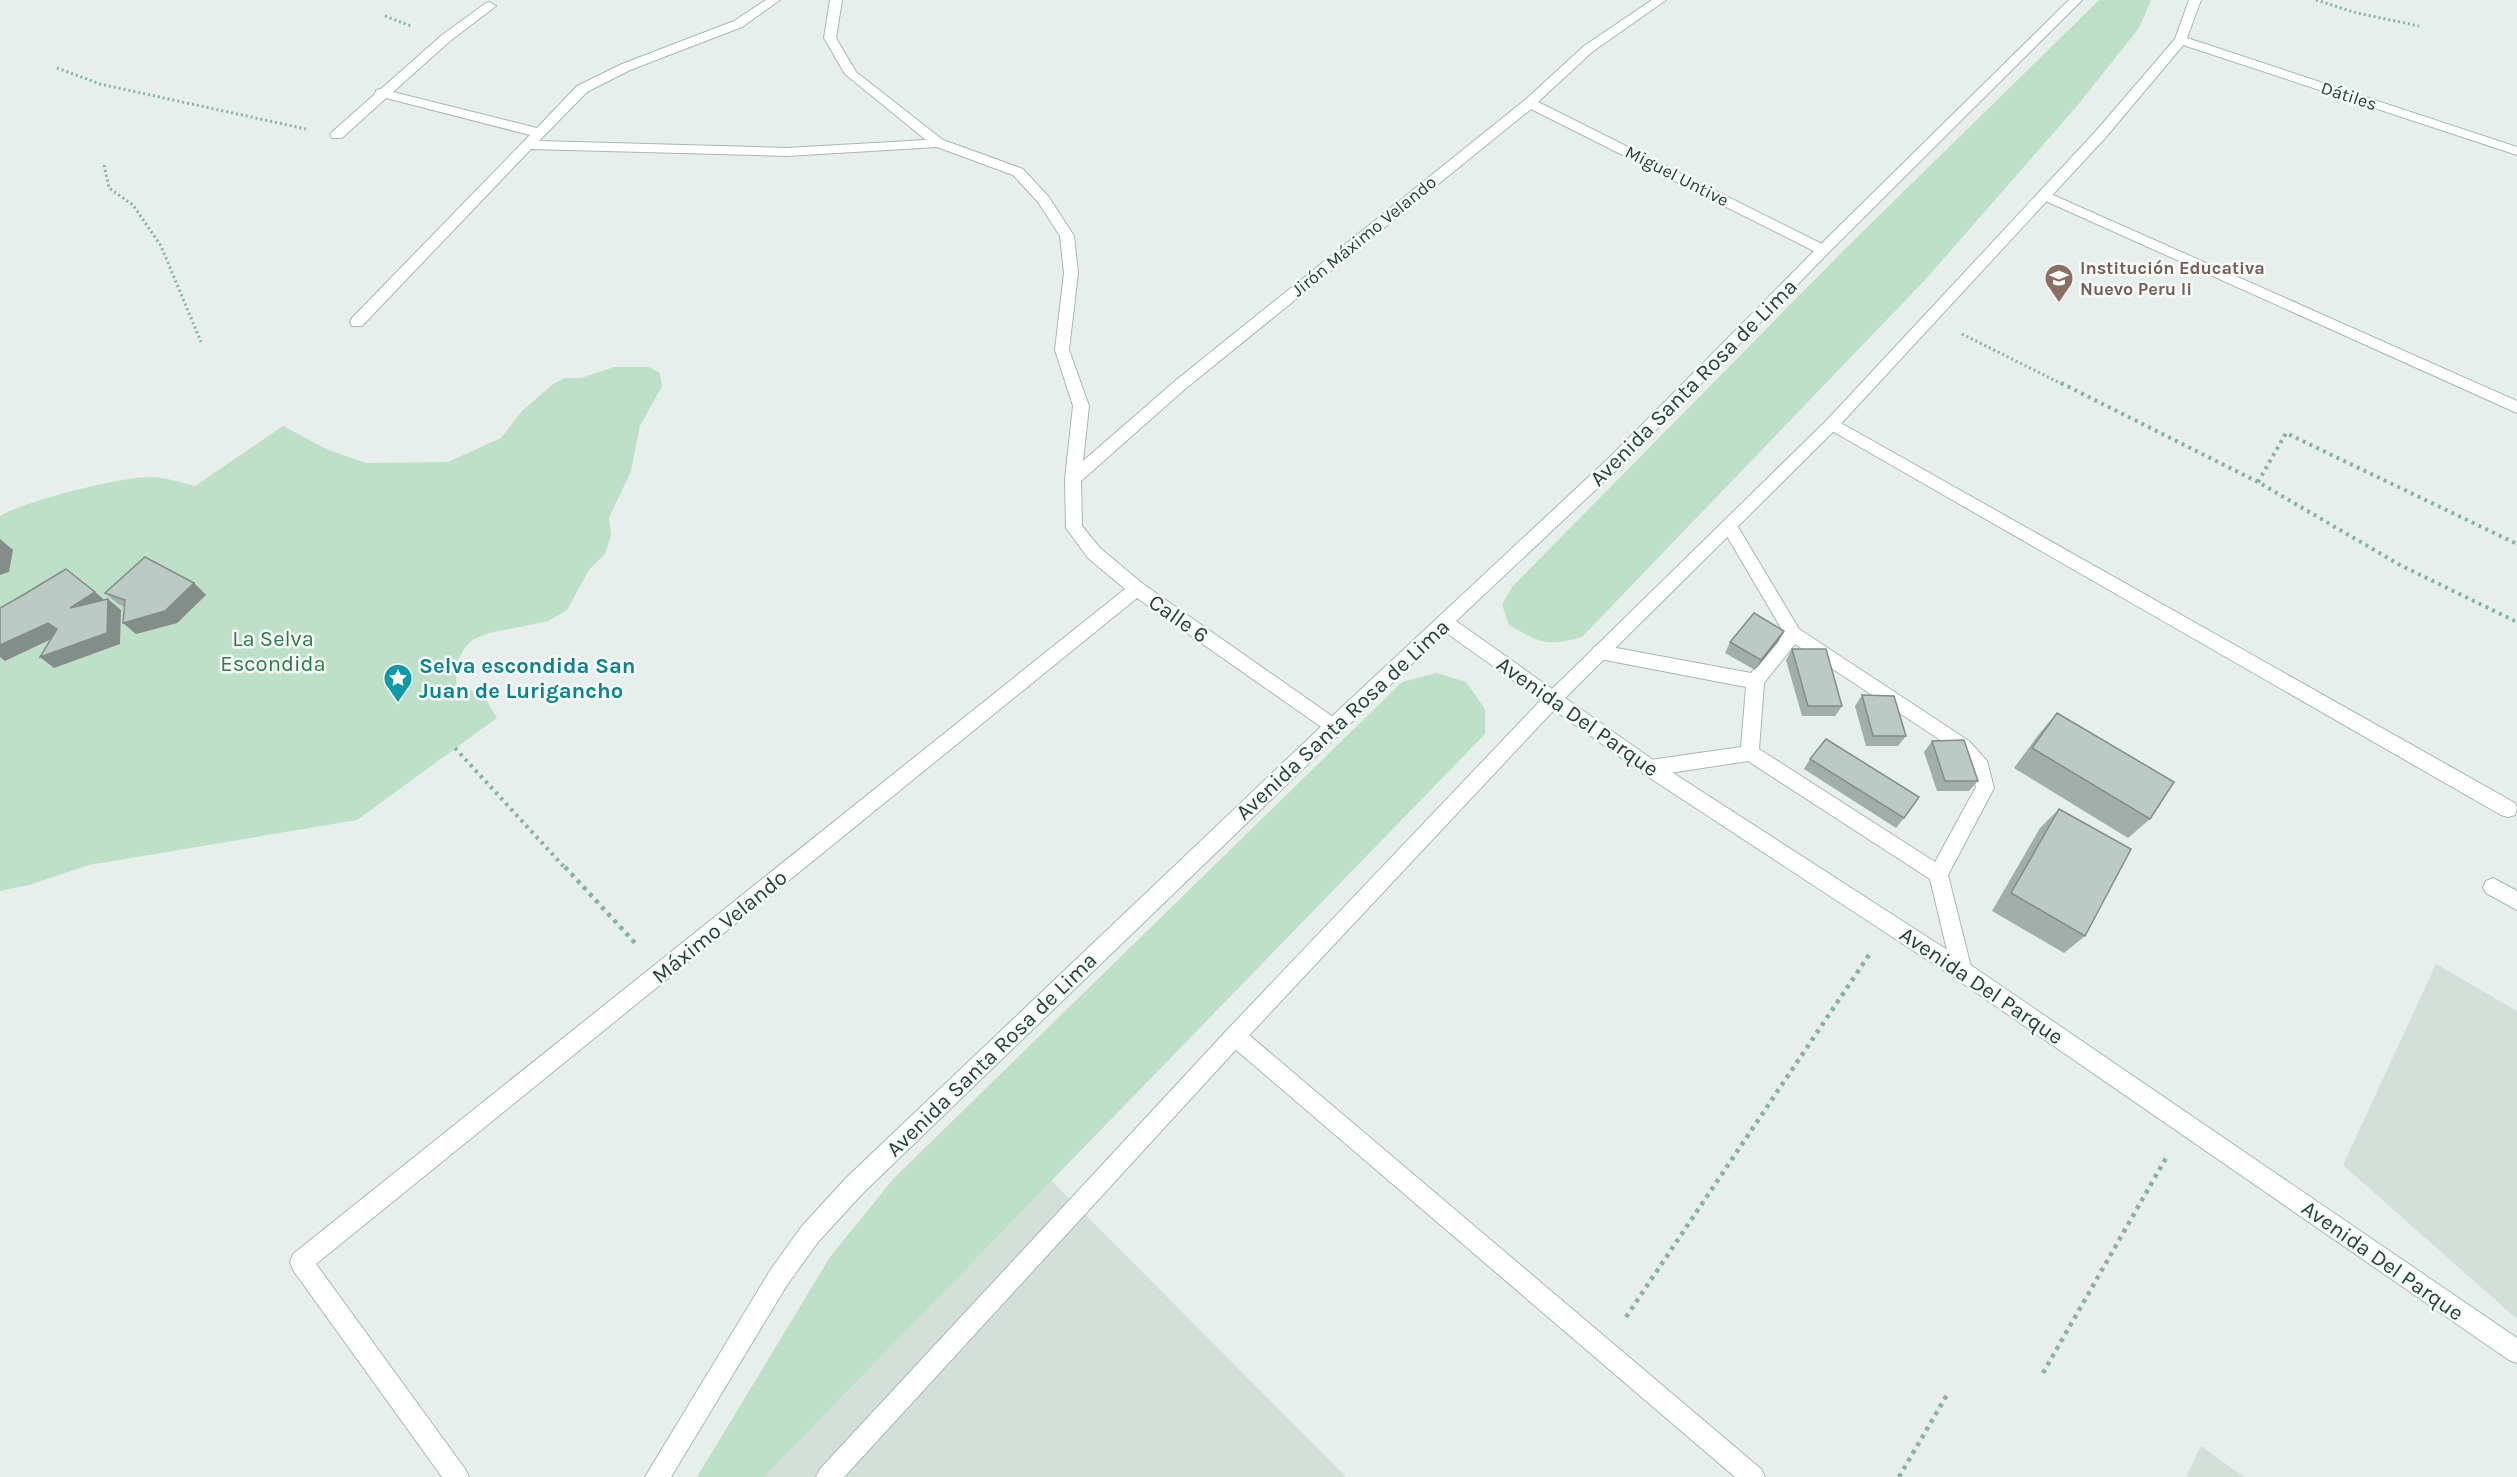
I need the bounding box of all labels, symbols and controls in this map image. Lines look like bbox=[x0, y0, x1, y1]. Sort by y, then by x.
street label: Dátiles bbox=[2318, 77, 2380, 115]
street label: Miguel Untive bbox=[1622, 140, 1732, 212]
street label: Jirón Máximo Velando bbox=[1287, 171, 1441, 301]
place label: Institución Educativa Nuevo Peru Ii bbox=[2080, 257, 2265, 300]
school or university icon: Institución Educativa Nuevo Peru Ii bbox=[2043, 262, 2075, 304]
street label: Avenida Santa Rosa de Lima bbox=[1585, 274, 1803, 492]
street label: Calle 6 bbox=[1144, 589, 1213, 649]
street label: Avenida Santa Rosa de Lima bbox=[1231, 614, 1455, 826]
park label: La Selva Escondida bbox=[220, 626, 326, 677]
street label: Avenida Del Parque bbox=[1491, 651, 1663, 782]
place label: Selva escondida San Juan de Lurigancho bbox=[419, 653, 636, 704]
place icon: Selva escondida San Juan de Lurigancho bbox=[382, 662, 414, 704]
street label: Máximo Velando bbox=[647, 864, 792, 989]
street label: Avenida Del Parque bbox=[1895, 921, 2068, 1050]
street label: Avenida Santa Rosa de Lima bbox=[881, 947, 1102, 1162]
street label: Avenida Del Parque bbox=[2296, 1195, 2468, 1326]

